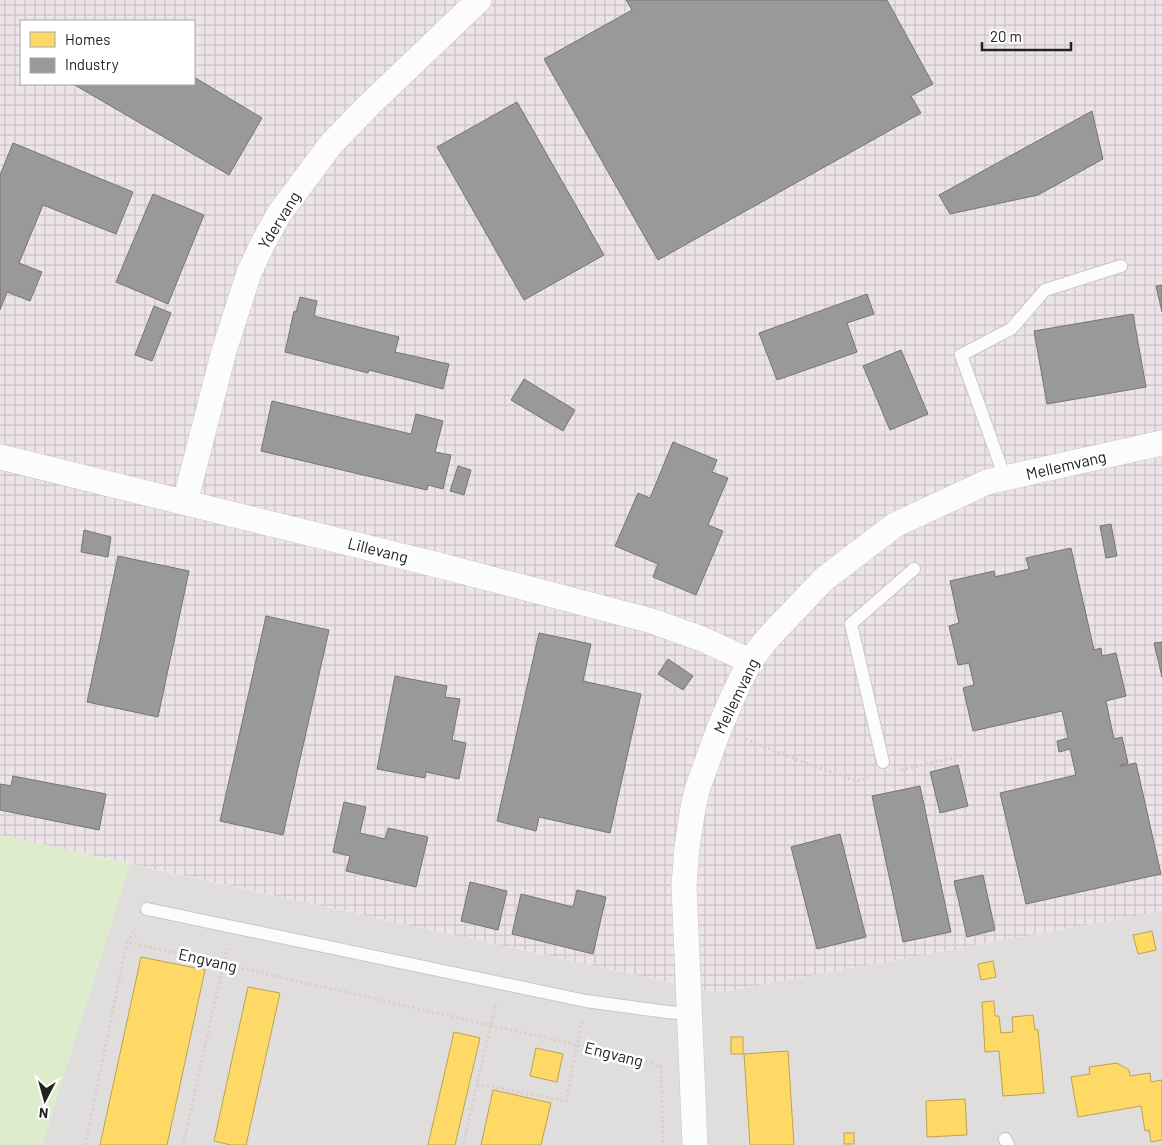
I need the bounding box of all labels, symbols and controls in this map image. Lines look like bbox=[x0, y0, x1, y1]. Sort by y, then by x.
legend bbox=[20, 20, 195, 85]
scale bar bbox=[982, 20, 1071, 52]
text: 20 m bbox=[990, 27, 1022, 45]
text: Homes bbox=[65, 30, 110, 48]
text: Industry bbox=[65, 55, 119, 73]
street label: Ydervang bbox=[253, 187, 304, 252]
street label: Mellemvang bbox=[1024, 446, 1108, 483]
street label: Lillevang bbox=[346, 533, 410, 566]
street label: Mellemvang bbox=[709, 655, 762, 737]
street label: Engvang bbox=[177, 944, 239, 975]
street label: Engvang bbox=[583, 1037, 645, 1070]
north arrow bbox=[20, 1075, 70, 1125]
text: N bbox=[38, 1104, 49, 1122]

